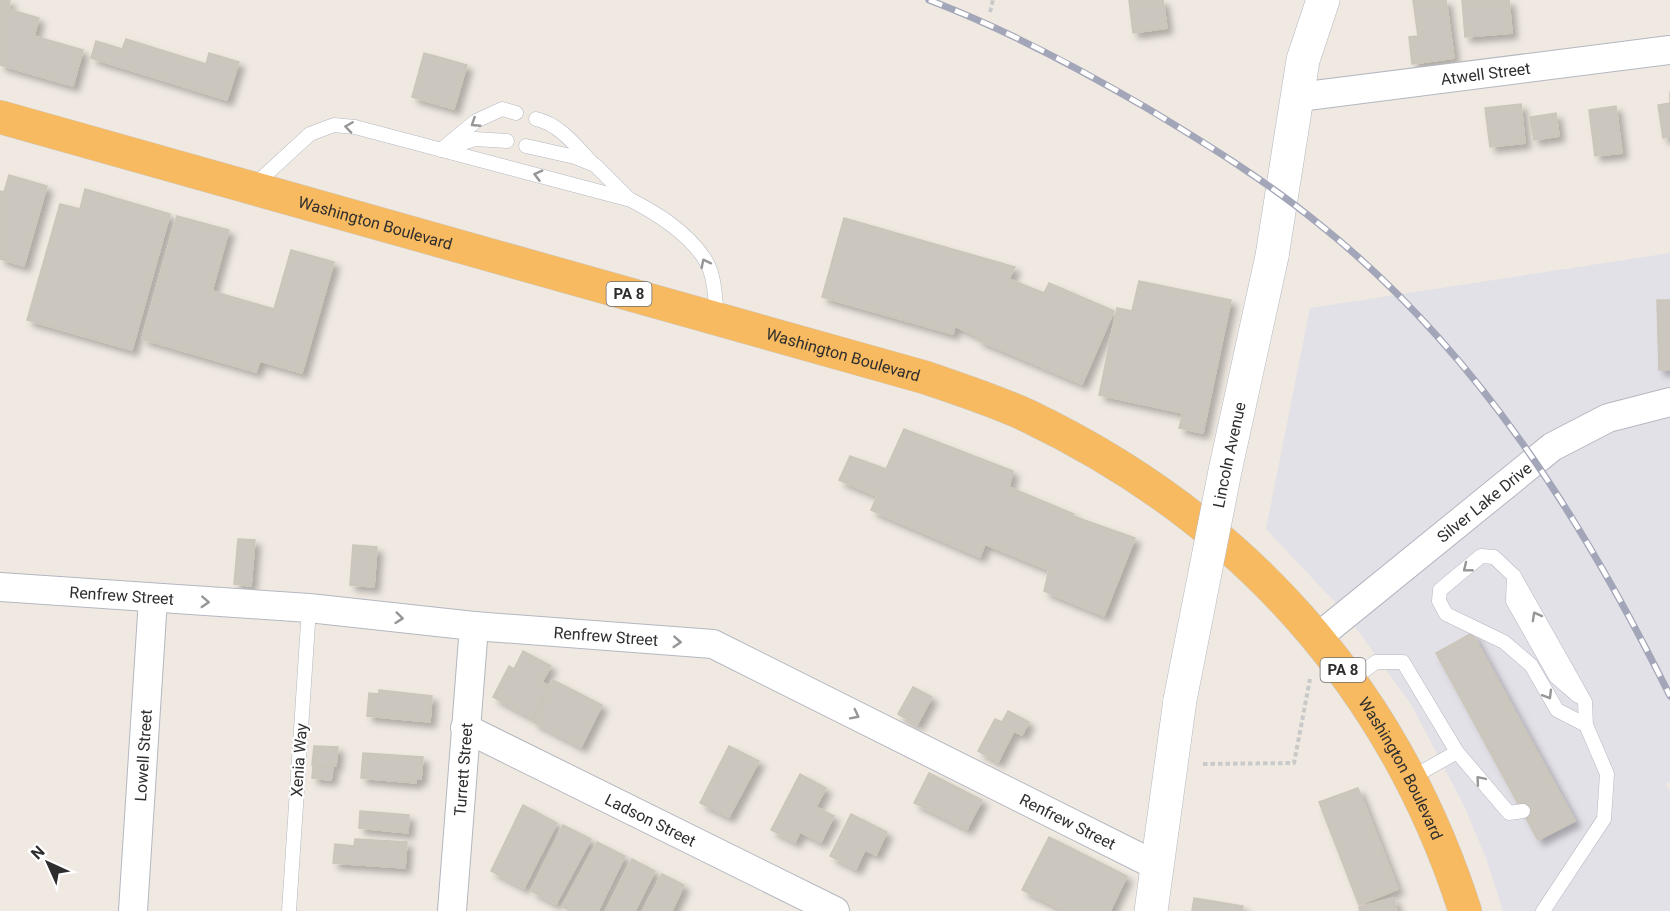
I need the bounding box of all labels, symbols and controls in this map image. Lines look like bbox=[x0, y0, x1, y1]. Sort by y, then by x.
street label: Atwell Street bbox=[1440, 58, 1531, 88]
one-way arrow bbox=[471, 115, 482, 126]
one-way arrow bbox=[345, 121, 354, 133]
one-way arrow bbox=[533, 170, 543, 183]
street label: Washington Boulevard bbox=[296, 192, 455, 253]
one-way arrow bbox=[701, 258, 712, 269]
road number: PA 8 bbox=[606, 282, 652, 306]
street label: Washington Boulevard bbox=[764, 324, 922, 385]
street label: Lincoln Avenue bbox=[1208, 400, 1249, 509]
street label: Silver Lake Drive bbox=[1433, 458, 1535, 546]
one-way arrow bbox=[1463, 560, 1474, 571]
street label: Renfrew Street bbox=[69, 582, 175, 608]
one-way arrow bbox=[200, 595, 209, 608]
one-way arrow bbox=[395, 611, 404, 624]
one-way arrow bbox=[1532, 612, 1544, 622]
street label: Renfrew Street bbox=[553, 623, 659, 649]
one-way arrow bbox=[673, 635, 682, 648]
road number: PA 8 bbox=[1320, 658, 1366, 682]
one-way arrow bbox=[1541, 689, 1553, 699]
street label: Washington Boulevard bbox=[1355, 694, 1447, 842]
one-way arrow bbox=[849, 708, 860, 720]
street label: Lowell Street bbox=[131, 709, 155, 802]
street label: Xenia Way bbox=[287, 722, 311, 797]
street label: Turrett Street bbox=[450, 722, 476, 817]
one-way arrow bbox=[1477, 776, 1488, 787]
street label: Ladson Street bbox=[602, 789, 699, 850]
street label: Renfrew Street bbox=[1017, 789, 1119, 853]
north arrow bbox=[18, 833, 78, 893]
text: N bbox=[27, 842, 48, 863]

